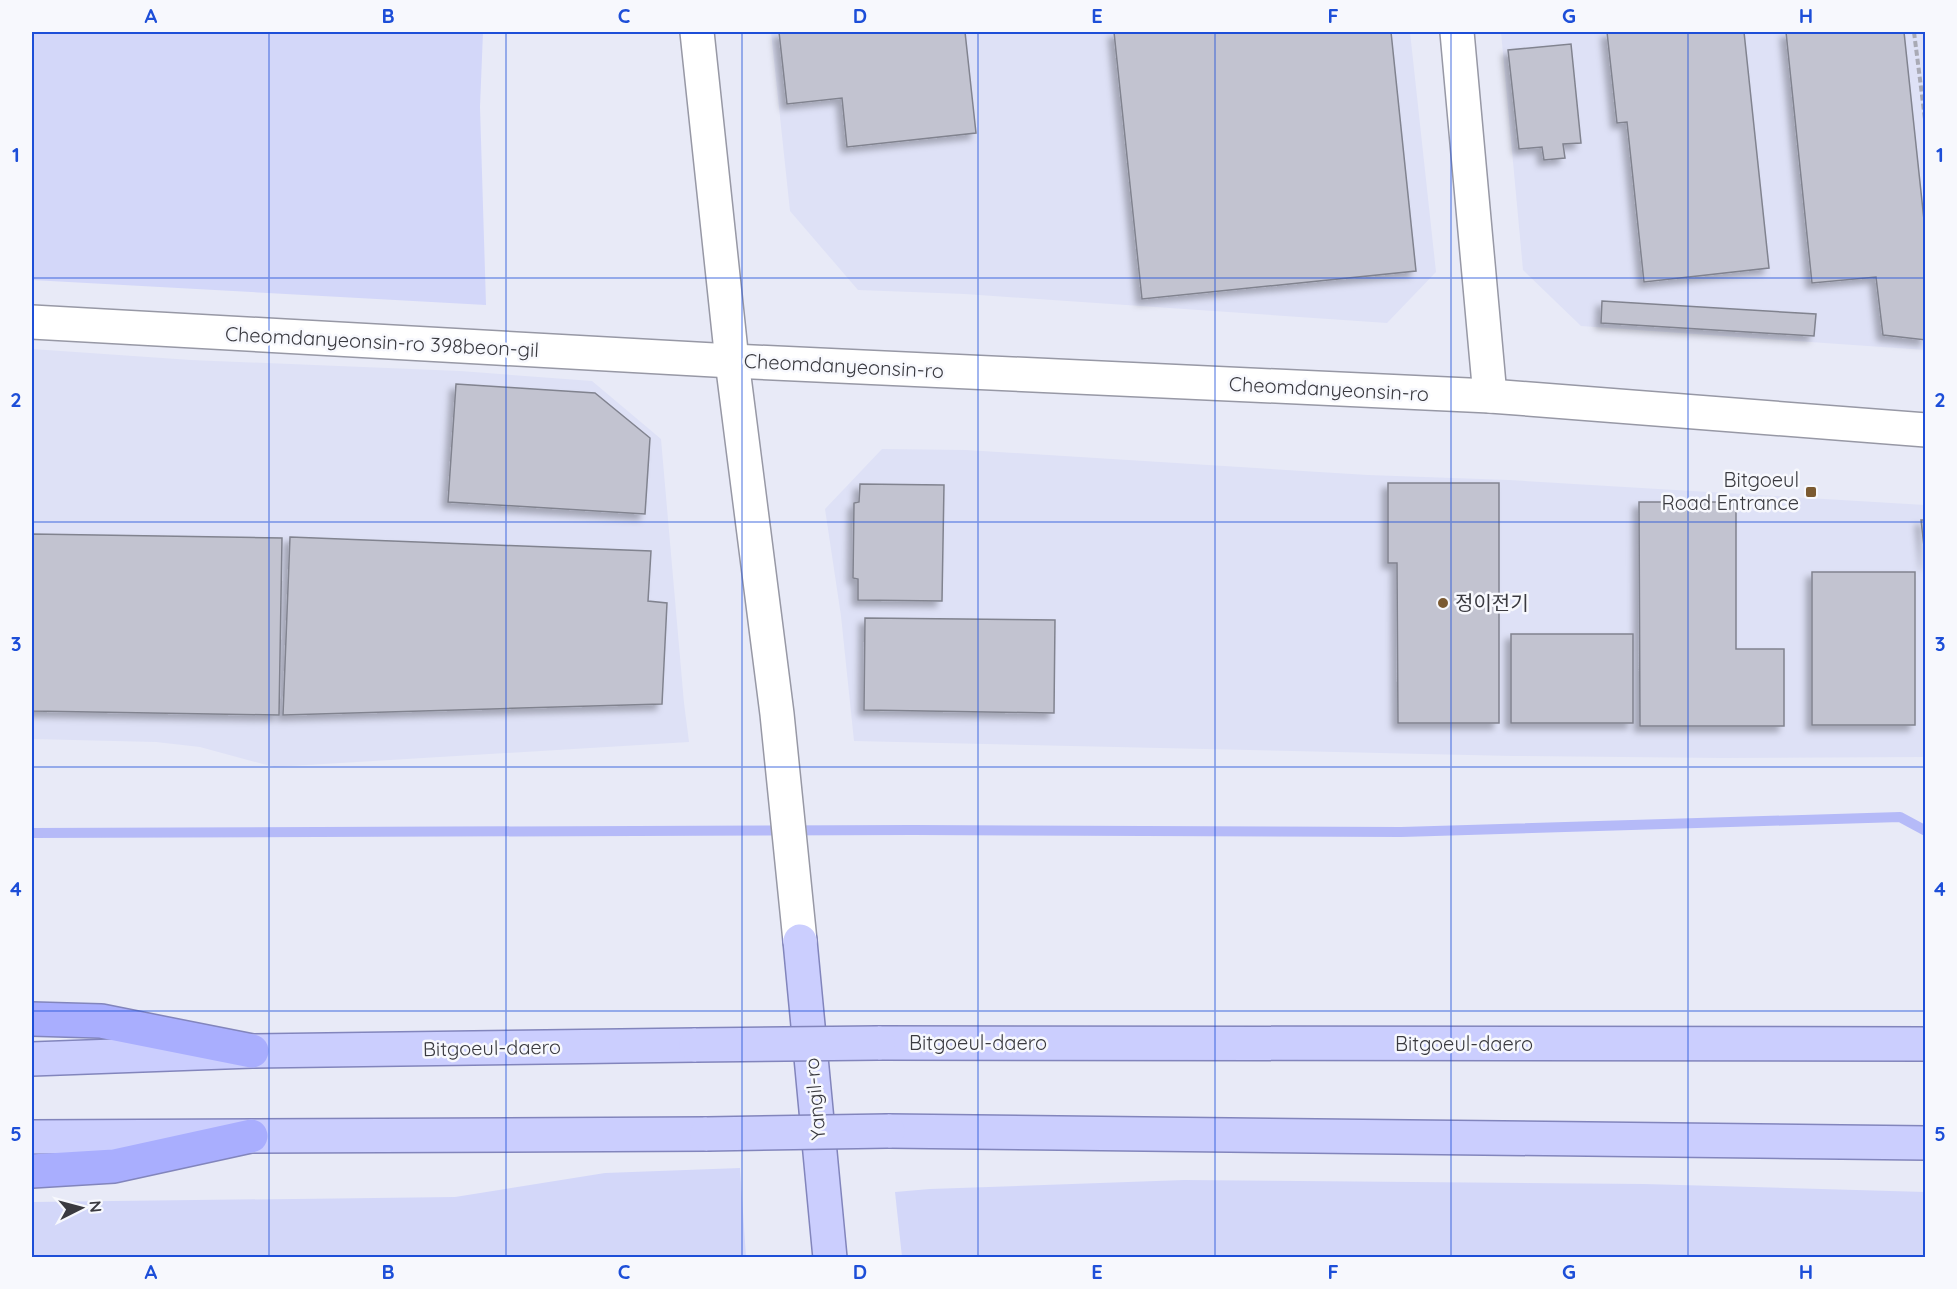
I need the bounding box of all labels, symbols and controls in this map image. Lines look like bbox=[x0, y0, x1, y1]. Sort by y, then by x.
text: A bbox=[145, 3, 158, 28]
text: B bbox=[381, 3, 395, 28]
text: C bbox=[618, 3, 631, 28]
text: D bbox=[853, 3, 867, 28]
text: E bbox=[1091, 3, 1103, 28]
text: F bbox=[1327, 3, 1339, 28]
text: G bbox=[1562, 3, 1576, 28]
text: H bbox=[1799, 3, 1813, 28]
text: 1 bbox=[12, 142, 20, 167]
text: 1 bbox=[1936, 142, 1944, 167]
street label: Cheomdanyeonsin-ro 398beon-gil bbox=[224, 321, 540, 362]
street label: Cheomdanyeonsin-ro bbox=[743, 348, 945, 383]
street label: Cheomdanyeonsin-ro bbox=[1228, 371, 1430, 406]
text: 2 bbox=[10, 387, 22, 412]
text: 2 bbox=[1934, 387, 1946, 412]
place label: Bitgoeul Road Entrance bbox=[1661, 467, 1799, 515]
marker: Bitgoeul Road Entrance bbox=[1804, 485, 1818, 499]
place label: 정이전기 bbox=[1455, 590, 1529, 615]
marker: 정이전기 bbox=[1436, 596, 1450, 610]
text: 3 bbox=[11, 631, 21, 656]
text: 3 bbox=[1935, 631, 1945, 656]
text: 4 bbox=[10, 876, 22, 901]
text: 4 bbox=[1934, 876, 1946, 901]
street label: Bitgoeul-daero bbox=[909, 1030, 1047, 1055]
street label: Bitgoeul-daero bbox=[1395, 1031, 1533, 1056]
street label: Bitgoeul-daero bbox=[423, 1034, 561, 1061]
street label: Yangil-ro bbox=[798, 1057, 831, 1141]
text: 5 bbox=[10, 1121, 22, 1146]
text: 5 bbox=[1934, 1121, 1946, 1146]
north arrow bbox=[51, 1178, 111, 1238]
text: N bbox=[85, 1200, 106, 1213]
text: A bbox=[145, 1259, 158, 1284]
text: B bbox=[381, 1259, 395, 1284]
text: C bbox=[618, 1259, 631, 1284]
text: D bbox=[853, 1259, 867, 1284]
text: E bbox=[1091, 1259, 1103, 1284]
text: F bbox=[1327, 1259, 1339, 1284]
text: G bbox=[1562, 1259, 1576, 1284]
text: H bbox=[1799, 1259, 1813, 1284]

